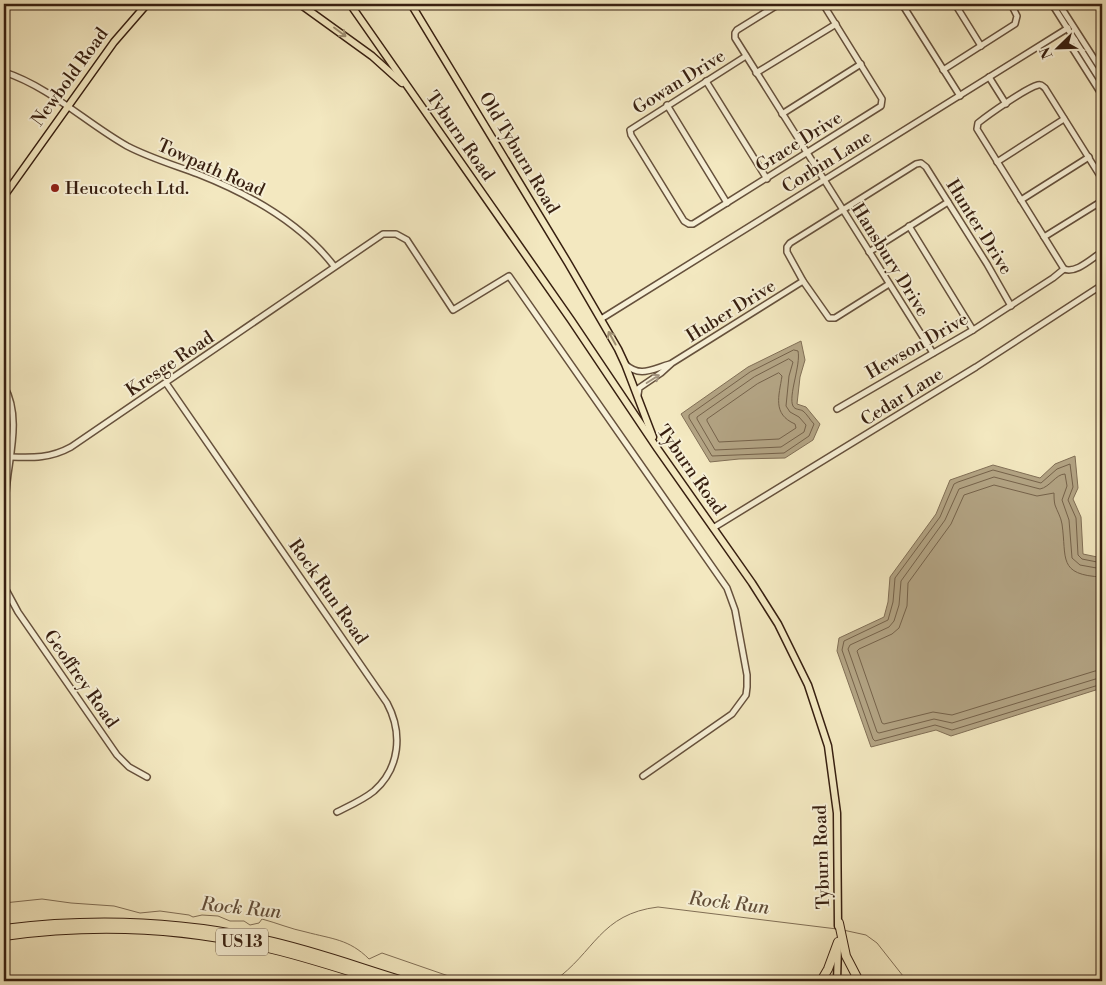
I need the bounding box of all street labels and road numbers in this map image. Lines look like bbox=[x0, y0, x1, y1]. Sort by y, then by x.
street label: Newbold Road bbox=[27, 23, 114, 131]
street label: Gowan Drive bbox=[628, 44, 730, 120]
street label: Tyburn Road bbox=[421, 87, 500, 186]
street label: Old Tyburn Road bbox=[474, 88, 565, 219]
street label: Grace Drive bbox=[751, 106, 847, 178]
street label: Corbin Lane bbox=[778, 125, 876, 199]
street label: Towpath Road bbox=[154, 134, 269, 202]
street label: Hunter Drive bbox=[941, 175, 1017, 279]
street label: Hansbury Drive bbox=[846, 199, 934, 321]
street label: Huber Drive bbox=[682, 274, 780, 348]
street label: Hewson Drive bbox=[862, 307, 972, 385]
street label: Kresge Road bbox=[122, 326, 219, 402]
street label: Cedar Lane bbox=[856, 363, 948, 431]
street label: Tyburn Road bbox=[652, 421, 731, 520]
street label: Rock Run Road bbox=[283, 535, 373, 650]
street label: Geoffrey Road bbox=[39, 625, 124, 733]
street label: Tyburn Road bbox=[809, 804, 835, 910]
road number: US 13 bbox=[216, 929, 268, 956]

